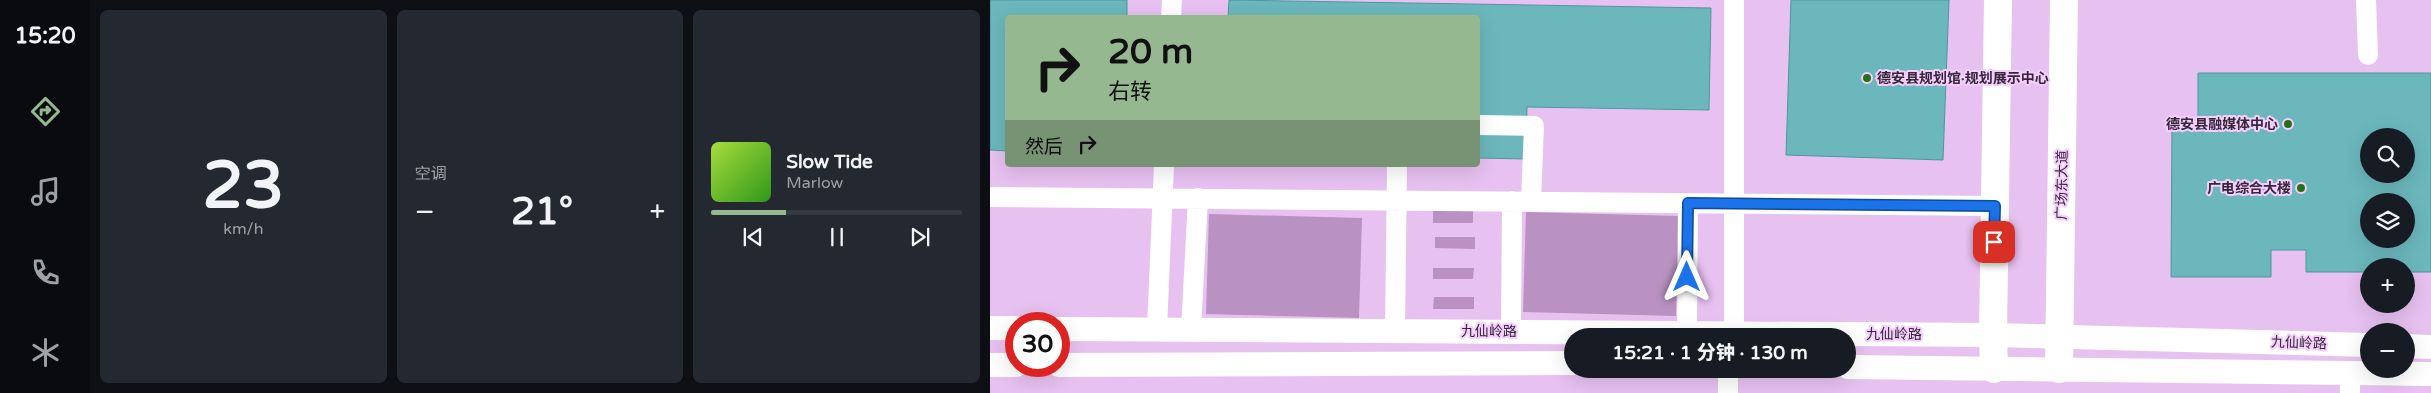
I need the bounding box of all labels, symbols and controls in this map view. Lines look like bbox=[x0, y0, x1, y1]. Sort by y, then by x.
text: 15:20 bbox=[15, 23, 75, 49]
text: 20 m bbox=[1108, 31, 1193, 73]
icon: right bbox=[1025, 35, 1090, 100]
place label: 德安县规划馆·规划展示中心 bbox=[1877, 70, 2049, 87]
marker: 德安县规划馆·规划展示中心 bbox=[1861, 72, 1873, 84]
text: 右转 bbox=[1108, 79, 1152, 105]
icon: directions bbox=[28, 94, 63, 129]
place label: 德安县融媒体中心 bbox=[2166, 116, 2278, 133]
marker: 德安县融媒体中心 bbox=[2282, 118, 2294, 130]
map controls bbox=[2360, 128, 2415, 378]
button: search bbox=[2360, 128, 2415, 183]
icon: right bbox=[1073, 130, 1101, 158]
text: 然后 bbox=[1025, 136, 1063, 158]
text: 23 bbox=[203, 147, 284, 226]
street label: 广场东大道 bbox=[2053, 150, 2071, 220]
text: Slow Tide bbox=[786, 151, 873, 173]
text: 空调 bbox=[415, 164, 447, 184]
text: Marlow bbox=[786, 173, 843, 193]
icon: music bbox=[28, 174, 63, 209]
place label: 广电综合大楼 bbox=[2207, 180, 2291, 197]
marker: 广电综合大楼 bbox=[2295, 182, 2307, 194]
text: 21° bbox=[511, 189, 573, 235]
button: layers bbox=[2360, 193, 2415, 248]
text: − bbox=[415, 195, 435, 229]
text: + bbox=[650, 195, 665, 229]
text: km/h bbox=[223, 219, 263, 239]
pin bbox=[1973, 221, 2015, 263]
icon: previous bbox=[739, 223, 767, 251]
icon: pause bbox=[823, 223, 851, 251]
icon: next bbox=[906, 223, 934, 251]
icon: arrive bbox=[1980, 228, 2008, 256]
position arrow bbox=[1660, 250, 1712, 302]
icon: phone bbox=[28, 255, 63, 290]
button: + bbox=[2360, 258, 2415, 313]
speed limit sign: 30 bbox=[1005, 312, 1070, 377]
street label: 九仙岭路 bbox=[1461, 323, 1517, 340]
button: − bbox=[2360, 323, 2415, 378]
street label: 九仙岭路 bbox=[1866, 326, 1922, 343]
street label: 九仙岭路 bbox=[2271, 334, 2327, 352]
icon: climate bbox=[28, 335, 63, 370]
text: 15:21 · 1 分钟 · 130 m bbox=[1612, 342, 1808, 364]

